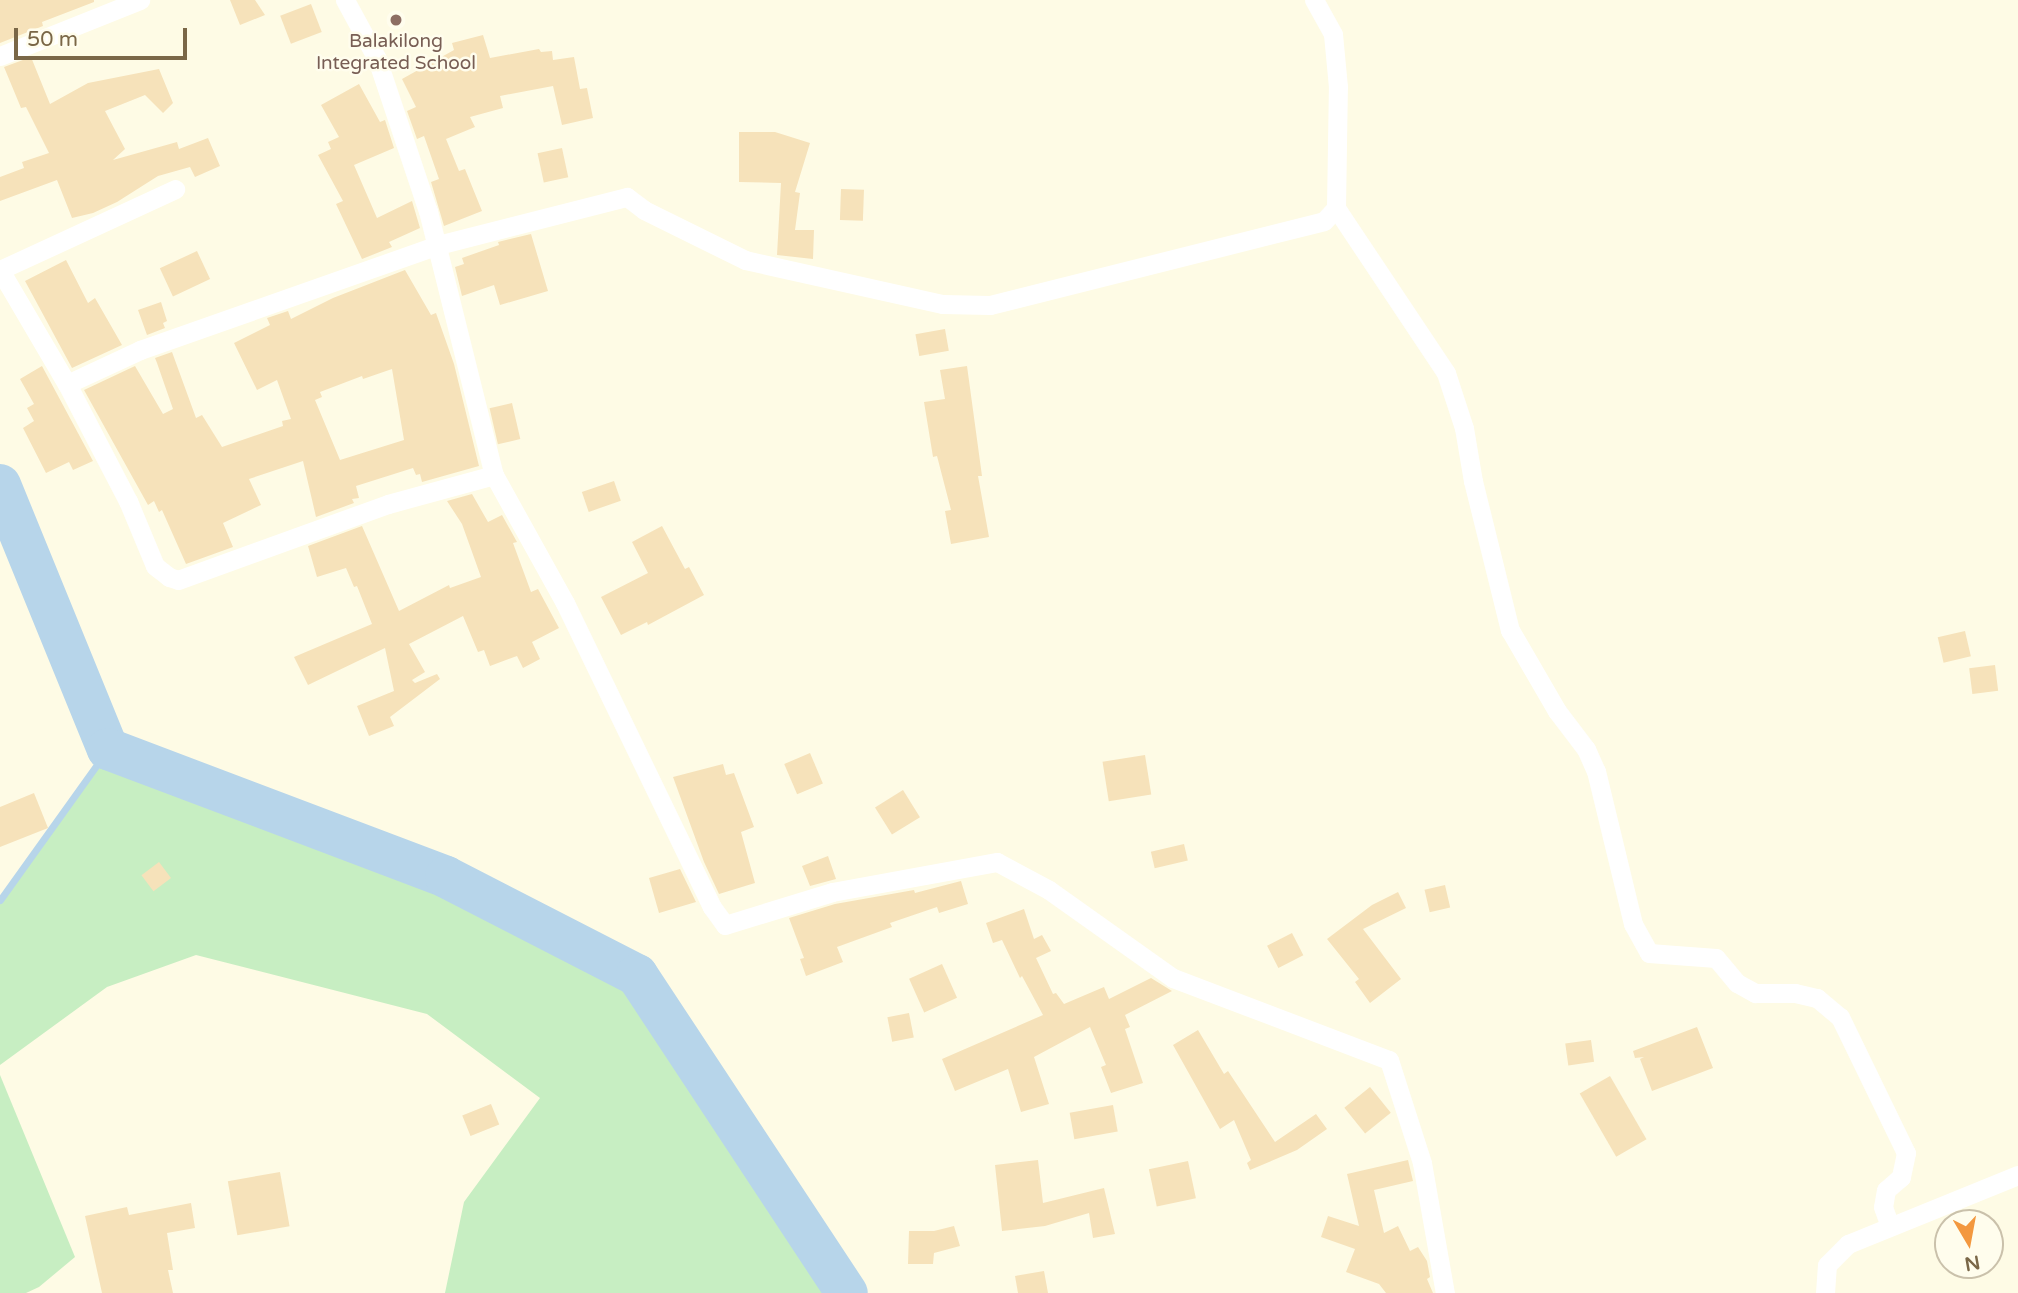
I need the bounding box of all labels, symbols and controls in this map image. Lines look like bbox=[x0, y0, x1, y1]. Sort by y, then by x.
marker: Balakilong Integrated School bbox=[388, 12, 404, 28]
scale bar bbox=[18, 14, 191, 58]
text: 50 m bbox=[27, 27, 78, 52]
place label: Balakilong Integrated School bbox=[316, 31, 476, 75]
north arrow bbox=[1934, 1209, 2004, 1279]
text: N bbox=[1963, 1251, 1982, 1275]

